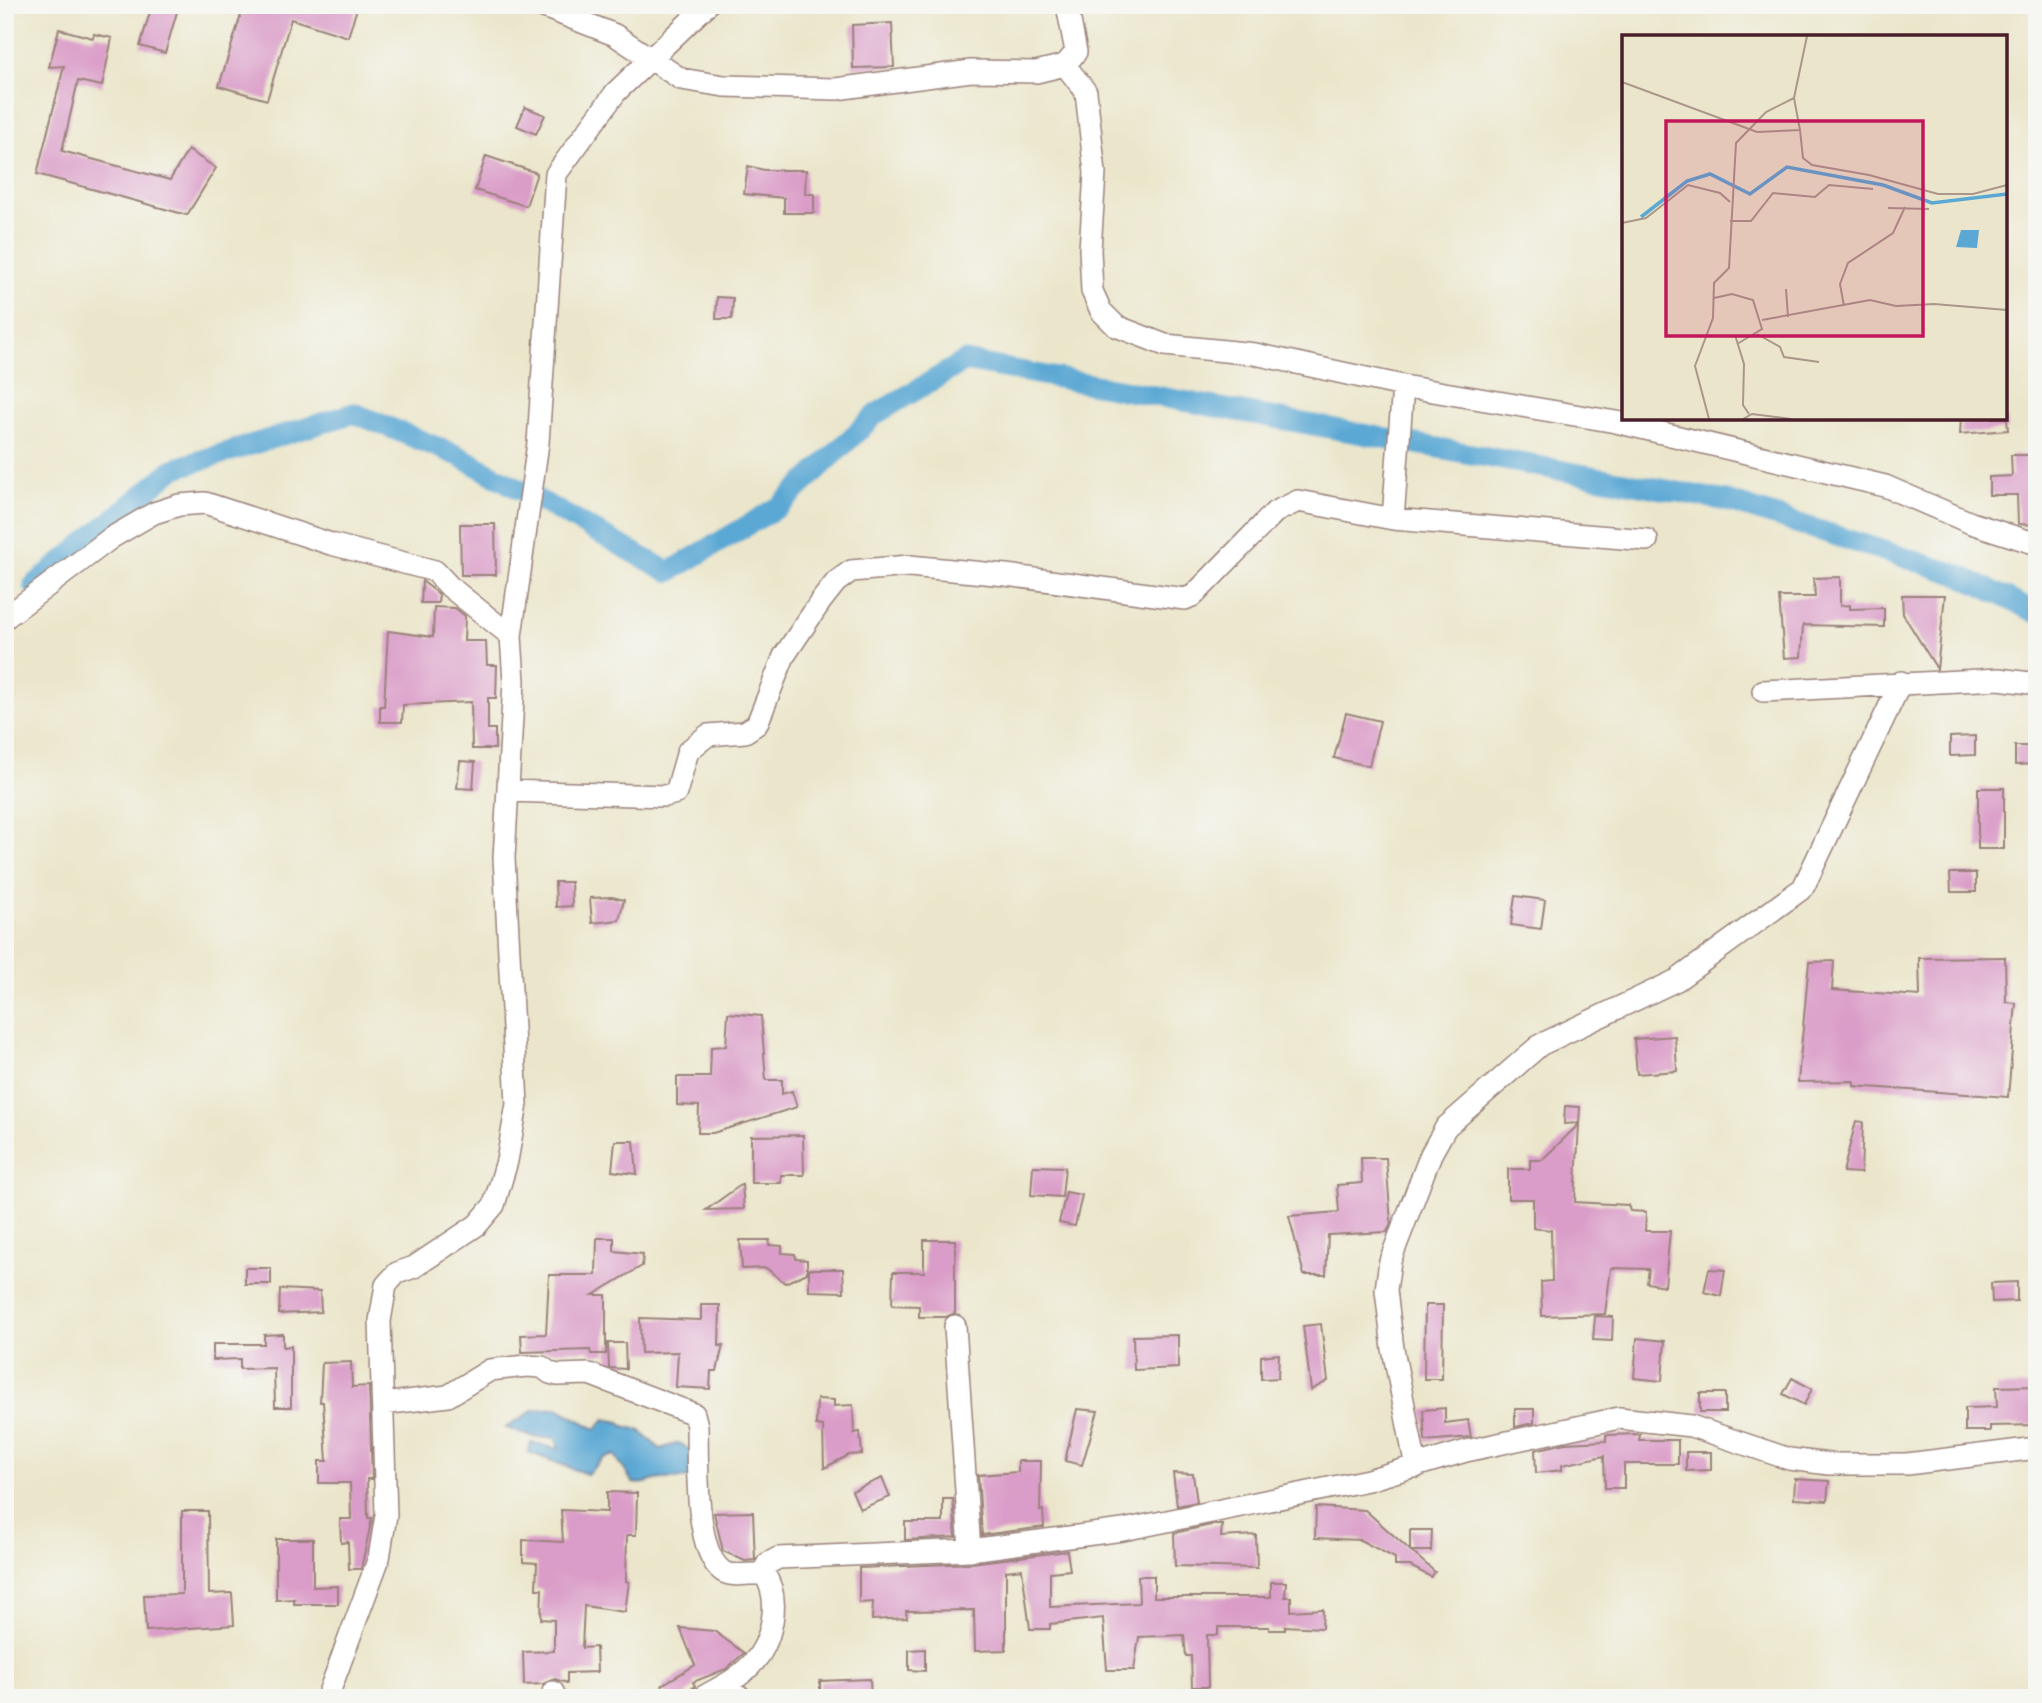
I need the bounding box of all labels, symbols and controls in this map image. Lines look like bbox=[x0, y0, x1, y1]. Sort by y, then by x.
inset map bbox=[1622, 35, 2007, 420]

